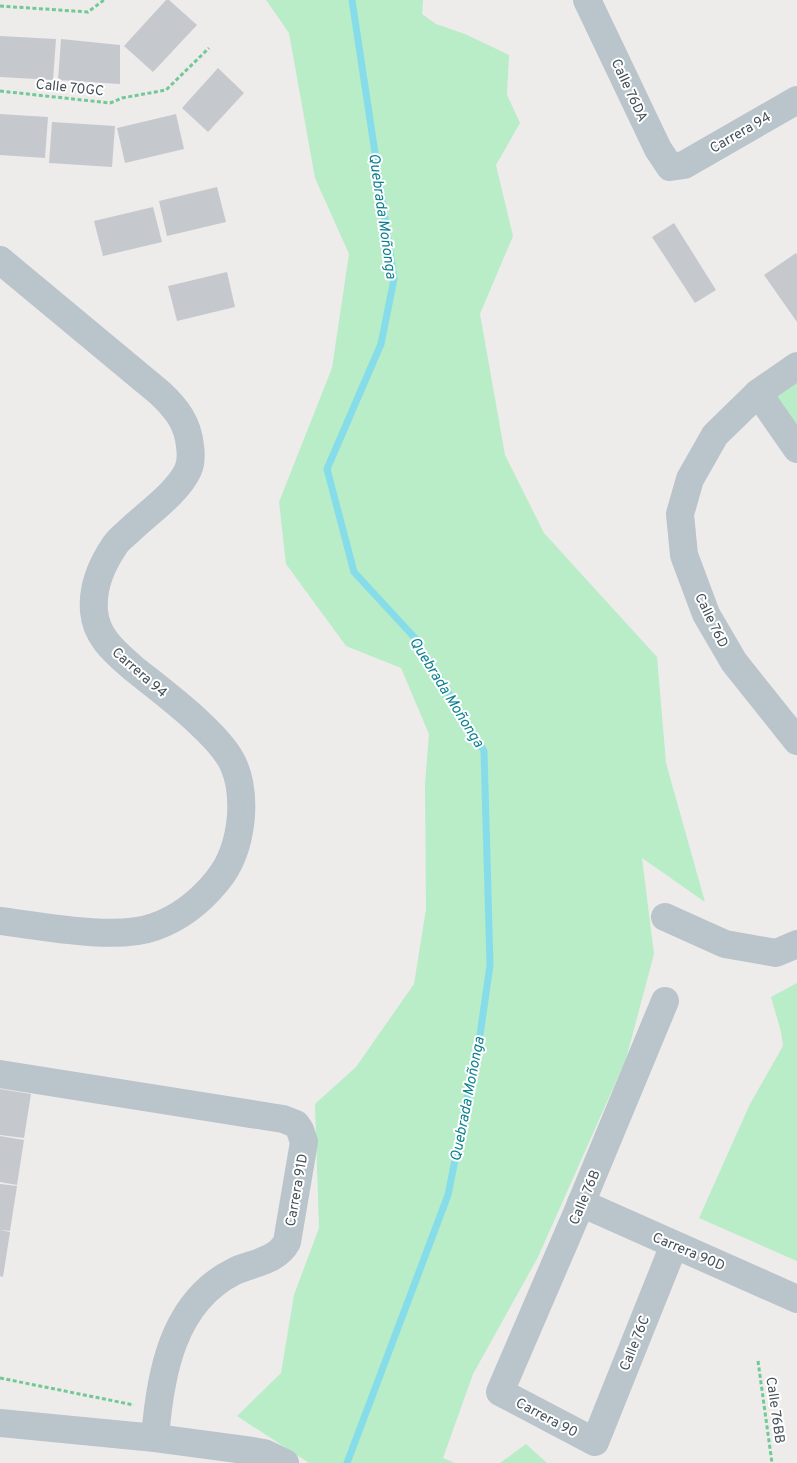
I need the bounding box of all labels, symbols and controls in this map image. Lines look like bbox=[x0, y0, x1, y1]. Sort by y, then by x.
street label: Calle 76DA bbox=[607, 56, 651, 125]
street label: Calle 70GC bbox=[35, 76, 105, 101]
street label: Carrera 94 bbox=[707, 109, 774, 158]
water label: Quebrada Moñonga bbox=[363, 152, 400, 280]
street label: Calle 76D bbox=[690, 591, 731, 651]
water label: Quebrada Moñonga bbox=[404, 634, 487, 752]
street label: Carrera 94 bbox=[108, 645, 170, 702]
water label: Quebrada Moñonga bbox=[447, 1035, 490, 1163]
street label: Carrera 91D bbox=[283, 1153, 312, 1228]
street label: Calle 76B bbox=[566, 1167, 605, 1228]
street label: Carrera 90D bbox=[649, 1229, 727, 1275]
street label: Calle 76C bbox=[617, 1313, 654, 1374]
street label: Calle 76BB bbox=[761, 1376, 788, 1445]
street label: Carrera 90 bbox=[512, 1395, 580, 1442]

